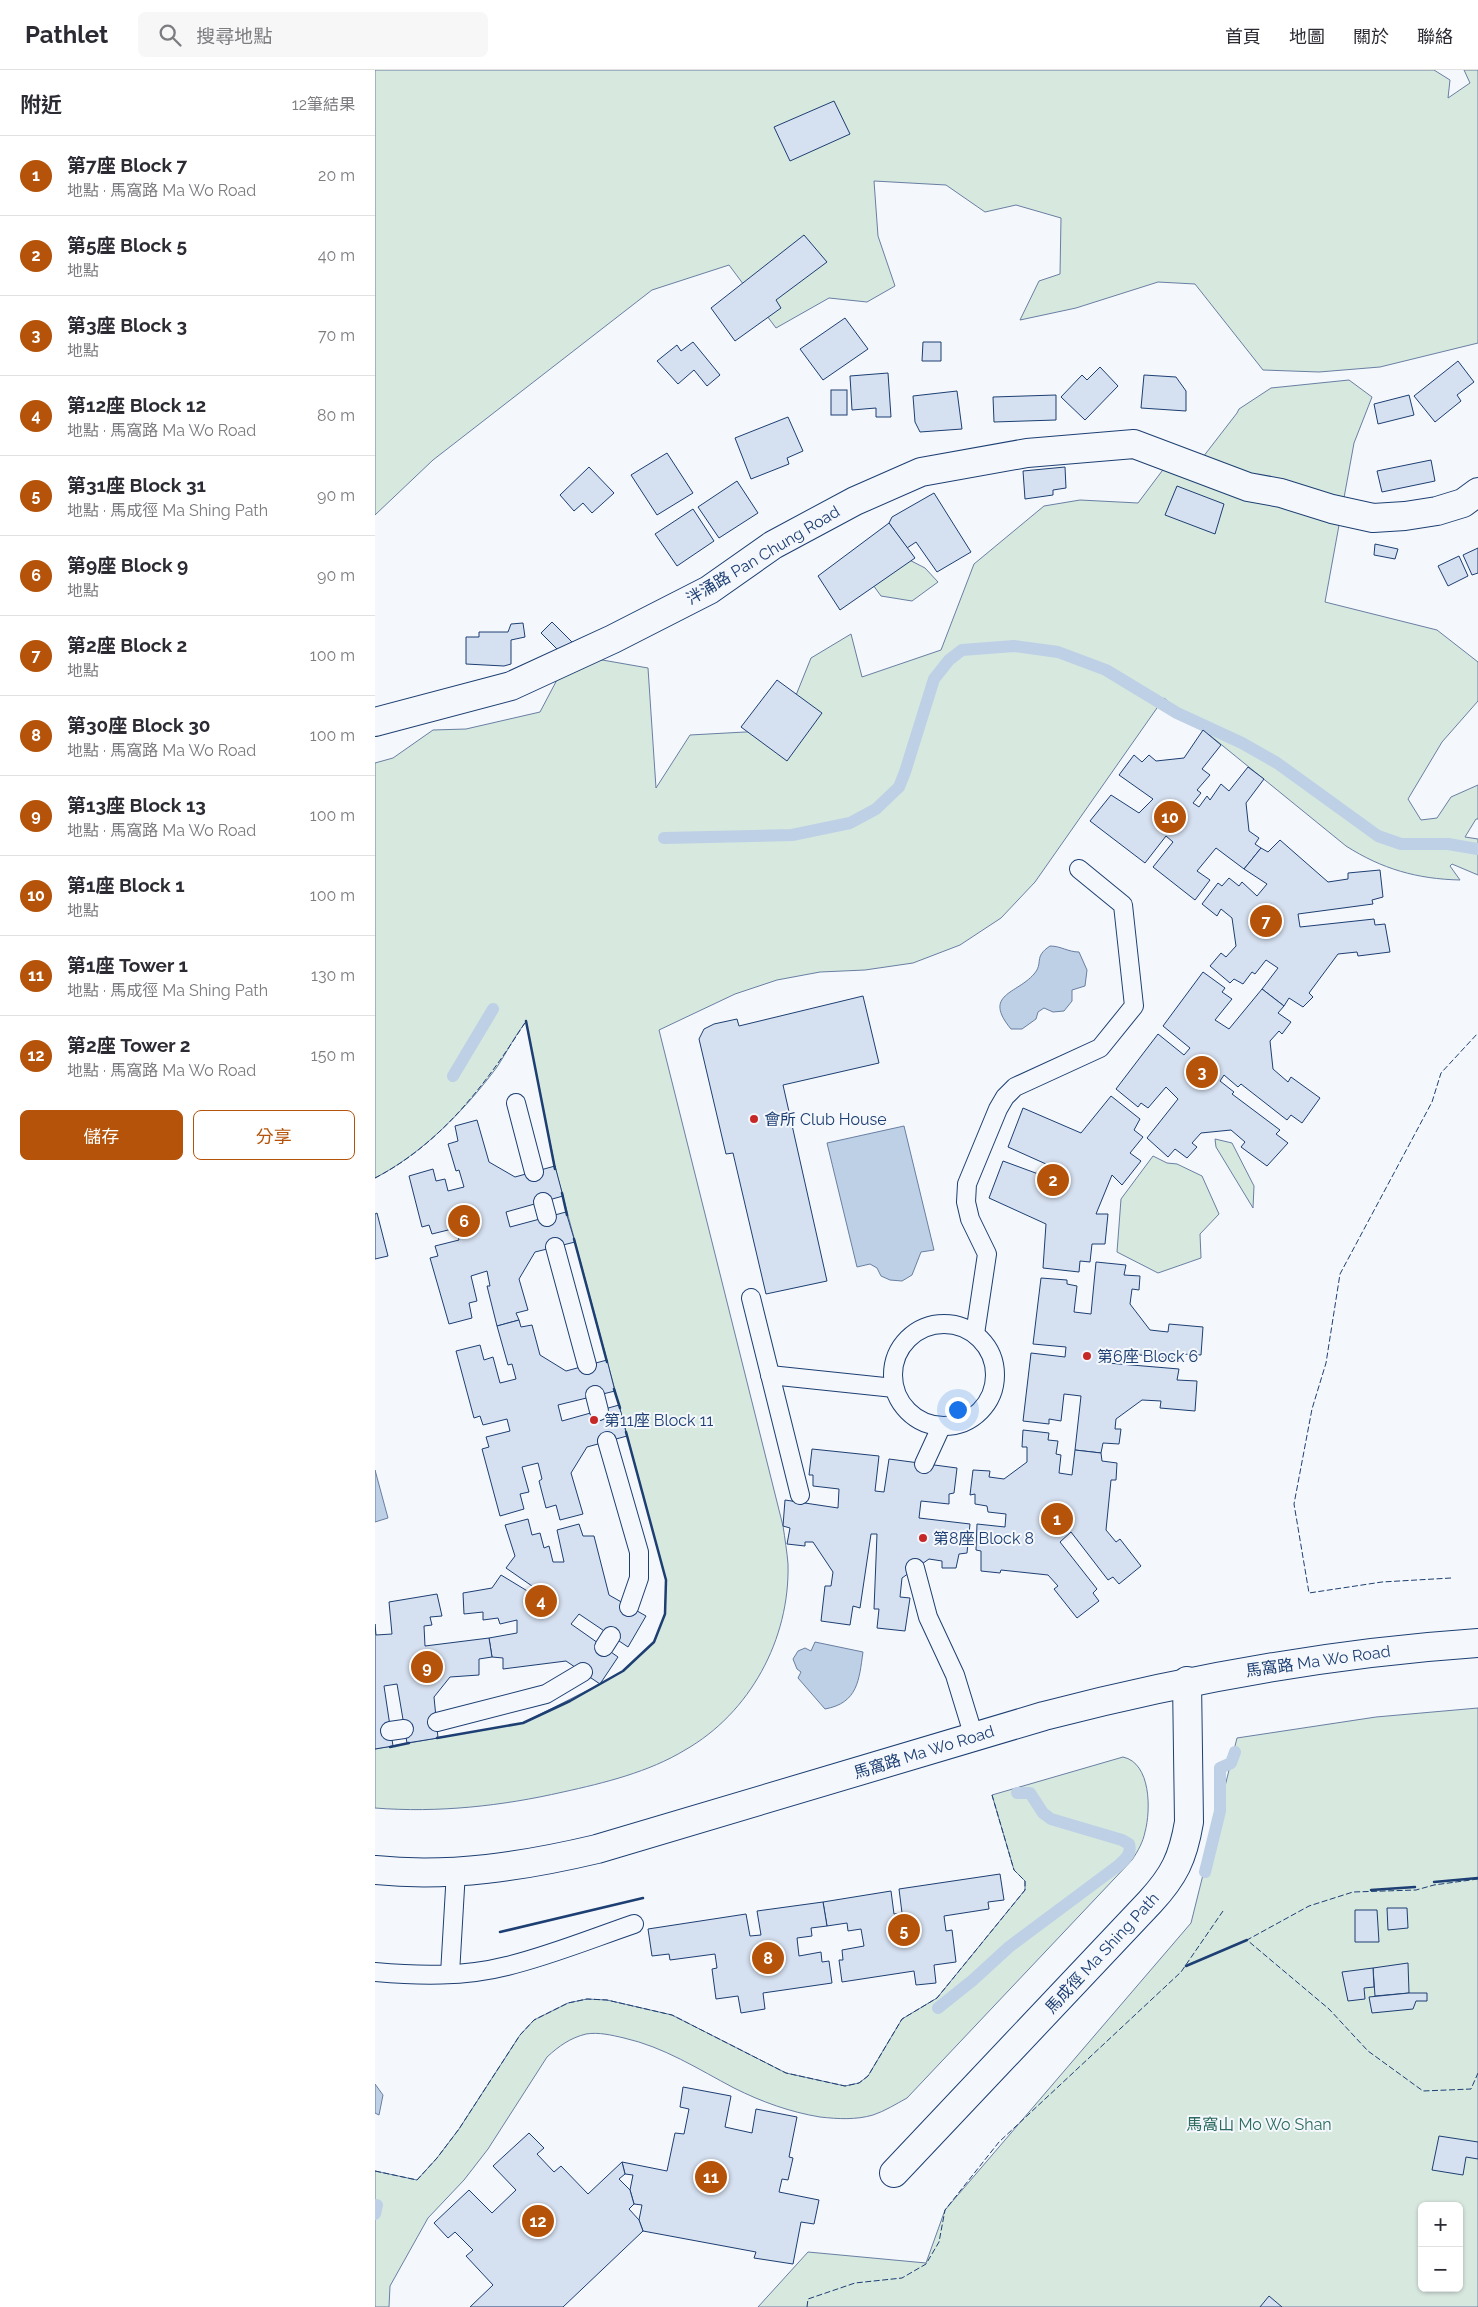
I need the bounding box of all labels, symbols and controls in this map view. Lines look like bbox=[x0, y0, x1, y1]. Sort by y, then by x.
search box bbox=[138, 12, 488, 57]
text: Pathlet bbox=[25, 20, 108, 49]
icon: search bbox=[156, 21, 184, 49]
text: 搜尋地點 bbox=[196, 25, 272, 47]
text: 首頁 bbox=[1225, 26, 1261, 47]
text: 地圖 bbox=[1289, 26, 1325, 47]
text: 關於 bbox=[1353, 26, 1389, 47]
text: 聯絡 bbox=[1417, 26, 1453, 47]
text: 附近 bbox=[20, 92, 62, 117]
text: 12筆結果 bbox=[292, 95, 355, 114]
text: 第7座 Block 7 bbox=[67, 154, 187, 176]
text: 1 bbox=[32, 166, 40, 185]
text: 20 m bbox=[318, 166, 355, 185]
text: 地點 · 馬窩路 Ma Wo Road bbox=[67, 181, 256, 200]
text: 第5座 Block 5 bbox=[67, 234, 187, 256]
text: 2 bbox=[31, 246, 41, 265]
text: 40 m bbox=[318, 246, 355, 265]
text: 地點 bbox=[67, 261, 99, 280]
text: 第3座 Block 3 bbox=[67, 314, 187, 336]
text: 3 bbox=[32, 326, 40, 345]
text: 70 m bbox=[318, 326, 355, 345]
text: 地點 bbox=[67, 341, 99, 360]
text: 第12座 Block 12 bbox=[67, 394, 206, 416]
text: 4 bbox=[31, 406, 41, 425]
text: 80 m bbox=[317, 406, 355, 425]
text: 地點 · 馬窩路 Ma Wo Road bbox=[67, 421, 256, 440]
text: 第31座 Block 31 bbox=[67, 474, 206, 496]
text: 5 bbox=[32, 486, 40, 505]
text: 90 m bbox=[317, 486, 355, 505]
text: 地點 · 馬成徑 Ma Shing Path bbox=[67, 501, 268, 520]
street label: 泮涌路 Pan Chung Road bbox=[683, 502, 843, 608]
text: 第9座 Block 9 bbox=[67, 554, 188, 576]
text: 6 bbox=[31, 566, 41, 585]
text: 90 m bbox=[317, 566, 355, 585]
text: 地點 bbox=[67, 581, 99, 600]
text: 第2座 Block 2 bbox=[67, 634, 187, 656]
text: 7 bbox=[32, 646, 40, 665]
text: 100 m bbox=[310, 646, 355, 665]
text: 地點 bbox=[67, 661, 99, 680]
text: 第30座 Block 30 bbox=[67, 714, 210, 736]
text: 8 bbox=[31, 726, 41, 745]
text: 100 m bbox=[310, 726, 355, 745]
text: 地點 · 馬窩路 Ma Wo Road bbox=[67, 741, 256, 760]
text: 第13座 Block 13 bbox=[67, 794, 206, 816]
pin: 10 bbox=[1154, 798, 1186, 836]
text: 9 bbox=[31, 806, 41, 825]
text: 100 m bbox=[310, 806, 355, 825]
text: 地點 · 馬窩路 Ma Wo Road bbox=[67, 821, 256, 840]
text: 第1座 Block 1 bbox=[67, 874, 185, 896]
text: 10 bbox=[27, 886, 45, 905]
text: 100 m bbox=[310, 886, 355, 905]
text: 地點 bbox=[67, 901, 99, 920]
pin: 7 bbox=[1250, 902, 1282, 940]
text: 第1座 Tower 1 bbox=[67, 954, 188, 976]
text: 11 bbox=[28, 966, 44, 985]
text: 130 m bbox=[311, 966, 355, 985]
text: 地點 · 馬成徑 Ma Shing Path bbox=[67, 981, 268, 1000]
text: 第2座 Tower 2 bbox=[67, 1034, 191, 1056]
text: 12 bbox=[28, 1046, 44, 1065]
text: 150 m bbox=[311, 1046, 355, 1065]
pin: 3 bbox=[1186, 1053, 1218, 1091]
text: 地點 · 馬窩路 Ma Wo Road bbox=[67, 1061, 256, 1080]
button: 儲存 bbox=[20, 1110, 183, 1160]
button: 分享 bbox=[193, 1110, 355, 1160]
place label: 會所 Club House bbox=[764, 1110, 887, 1129]
marker: 會所 Club House bbox=[748, 1113, 760, 1125]
pin: 2 bbox=[1037, 1161, 1069, 1199]
pin: 6 bbox=[448, 1202, 480, 1240]
place label: 第6座 Block 6 bbox=[1097, 1347, 1198, 1366]
marker: 第6座 Block 6 bbox=[1081, 1350, 1093, 1362]
your location bbox=[945, 1397, 971, 1423]
place label: 第11座 Block 11 bbox=[604, 1411, 713, 1430]
marker: 第11座 Block 11 bbox=[588, 1414, 600, 1426]
pin: 1 bbox=[1041, 1500, 1073, 1538]
place label: 第8座 Block 8 bbox=[933, 1529, 1034, 1548]
marker: 第8座 Block 8 bbox=[917, 1532, 929, 1544]
pin: 4 bbox=[525, 1582, 557, 1620]
street label: 馬窩路 Ma Wo Road bbox=[1244, 1641, 1392, 1681]
pin: 9 bbox=[411, 1648, 443, 1686]
street label: 馬窩路 Ma Wo Road bbox=[851, 1722, 997, 1782]
street label: 馬成徑 Ma Shing Path bbox=[1041, 1889, 1163, 2017]
pin: 5 bbox=[888, 1911, 920, 1949]
pin: 8 bbox=[752, 1939, 784, 1977]
park label: 馬窩山 Mo Wo Shan bbox=[1186, 2115, 1332, 2134]
pin: 11 bbox=[695, 2158, 727, 2196]
pin: 12 bbox=[522, 2202, 554, 2240]
map controls bbox=[1418, 2202, 1463, 2292]
button: + bbox=[1418, 2202, 1463, 2247]
button: − bbox=[1418, 2247, 1463, 2292]

